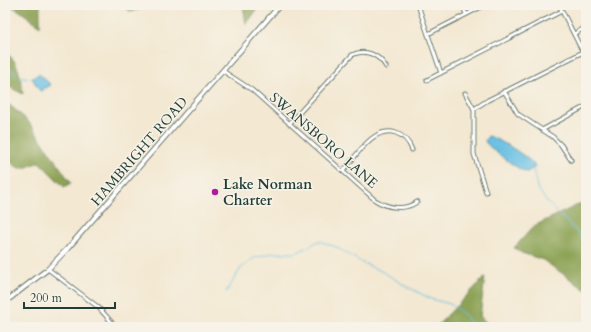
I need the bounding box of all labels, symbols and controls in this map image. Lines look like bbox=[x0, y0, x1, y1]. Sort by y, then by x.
street label: SWANSBORO LANE bbox=[266, 88, 382, 193]
street label: HAMBRIGHT ROAD bbox=[87, 93, 192, 210]
place label: Lake Norman Charter bbox=[223, 175, 312, 210]
marker: Lake Norman Charter bbox=[210, 187, 220, 197]
scale bar bbox=[24, 284, 115, 310]
text: 200 m bbox=[30, 290, 63, 306]

